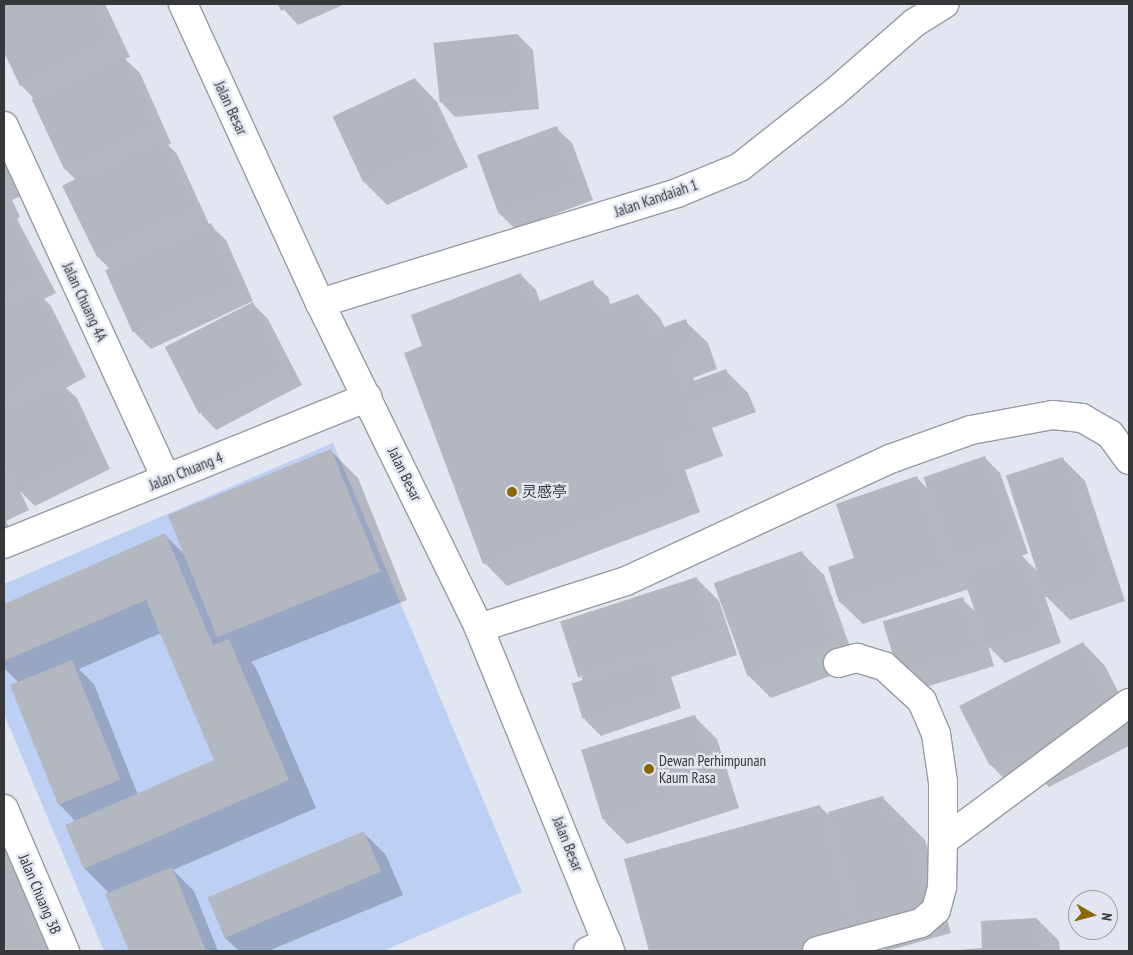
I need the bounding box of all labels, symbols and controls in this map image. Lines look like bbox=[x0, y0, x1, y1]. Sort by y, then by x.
street label: Jalan Besar bbox=[211, 78, 251, 138]
street label: Jalan Kandaiah 1 bbox=[612, 175, 700, 221]
street label: Jalan Chuang 4A bbox=[59, 260, 111, 344]
street label: Jalan Besar bbox=[384, 444, 426, 504]
street label: Jalan Chuang 4 bbox=[147, 448, 225, 494]
place label: 灵感亭 bbox=[522, 483, 567, 501]
marker: 灵感亭 bbox=[506, 486, 518, 498]
place label: Dewan Perhimpunan Kaum Rasa bbox=[659, 751, 766, 786]
marker: Dewan Perhimpunan Kaum Rasa bbox=[643, 763, 655, 775]
street label: Jalan Besar bbox=[549, 814, 587, 874]
street label: Jalan Chuang 3B bbox=[15, 851, 65, 937]
north arrow bbox=[1068, 890, 1118, 940]
text: N bbox=[1097, 912, 1116, 922]

